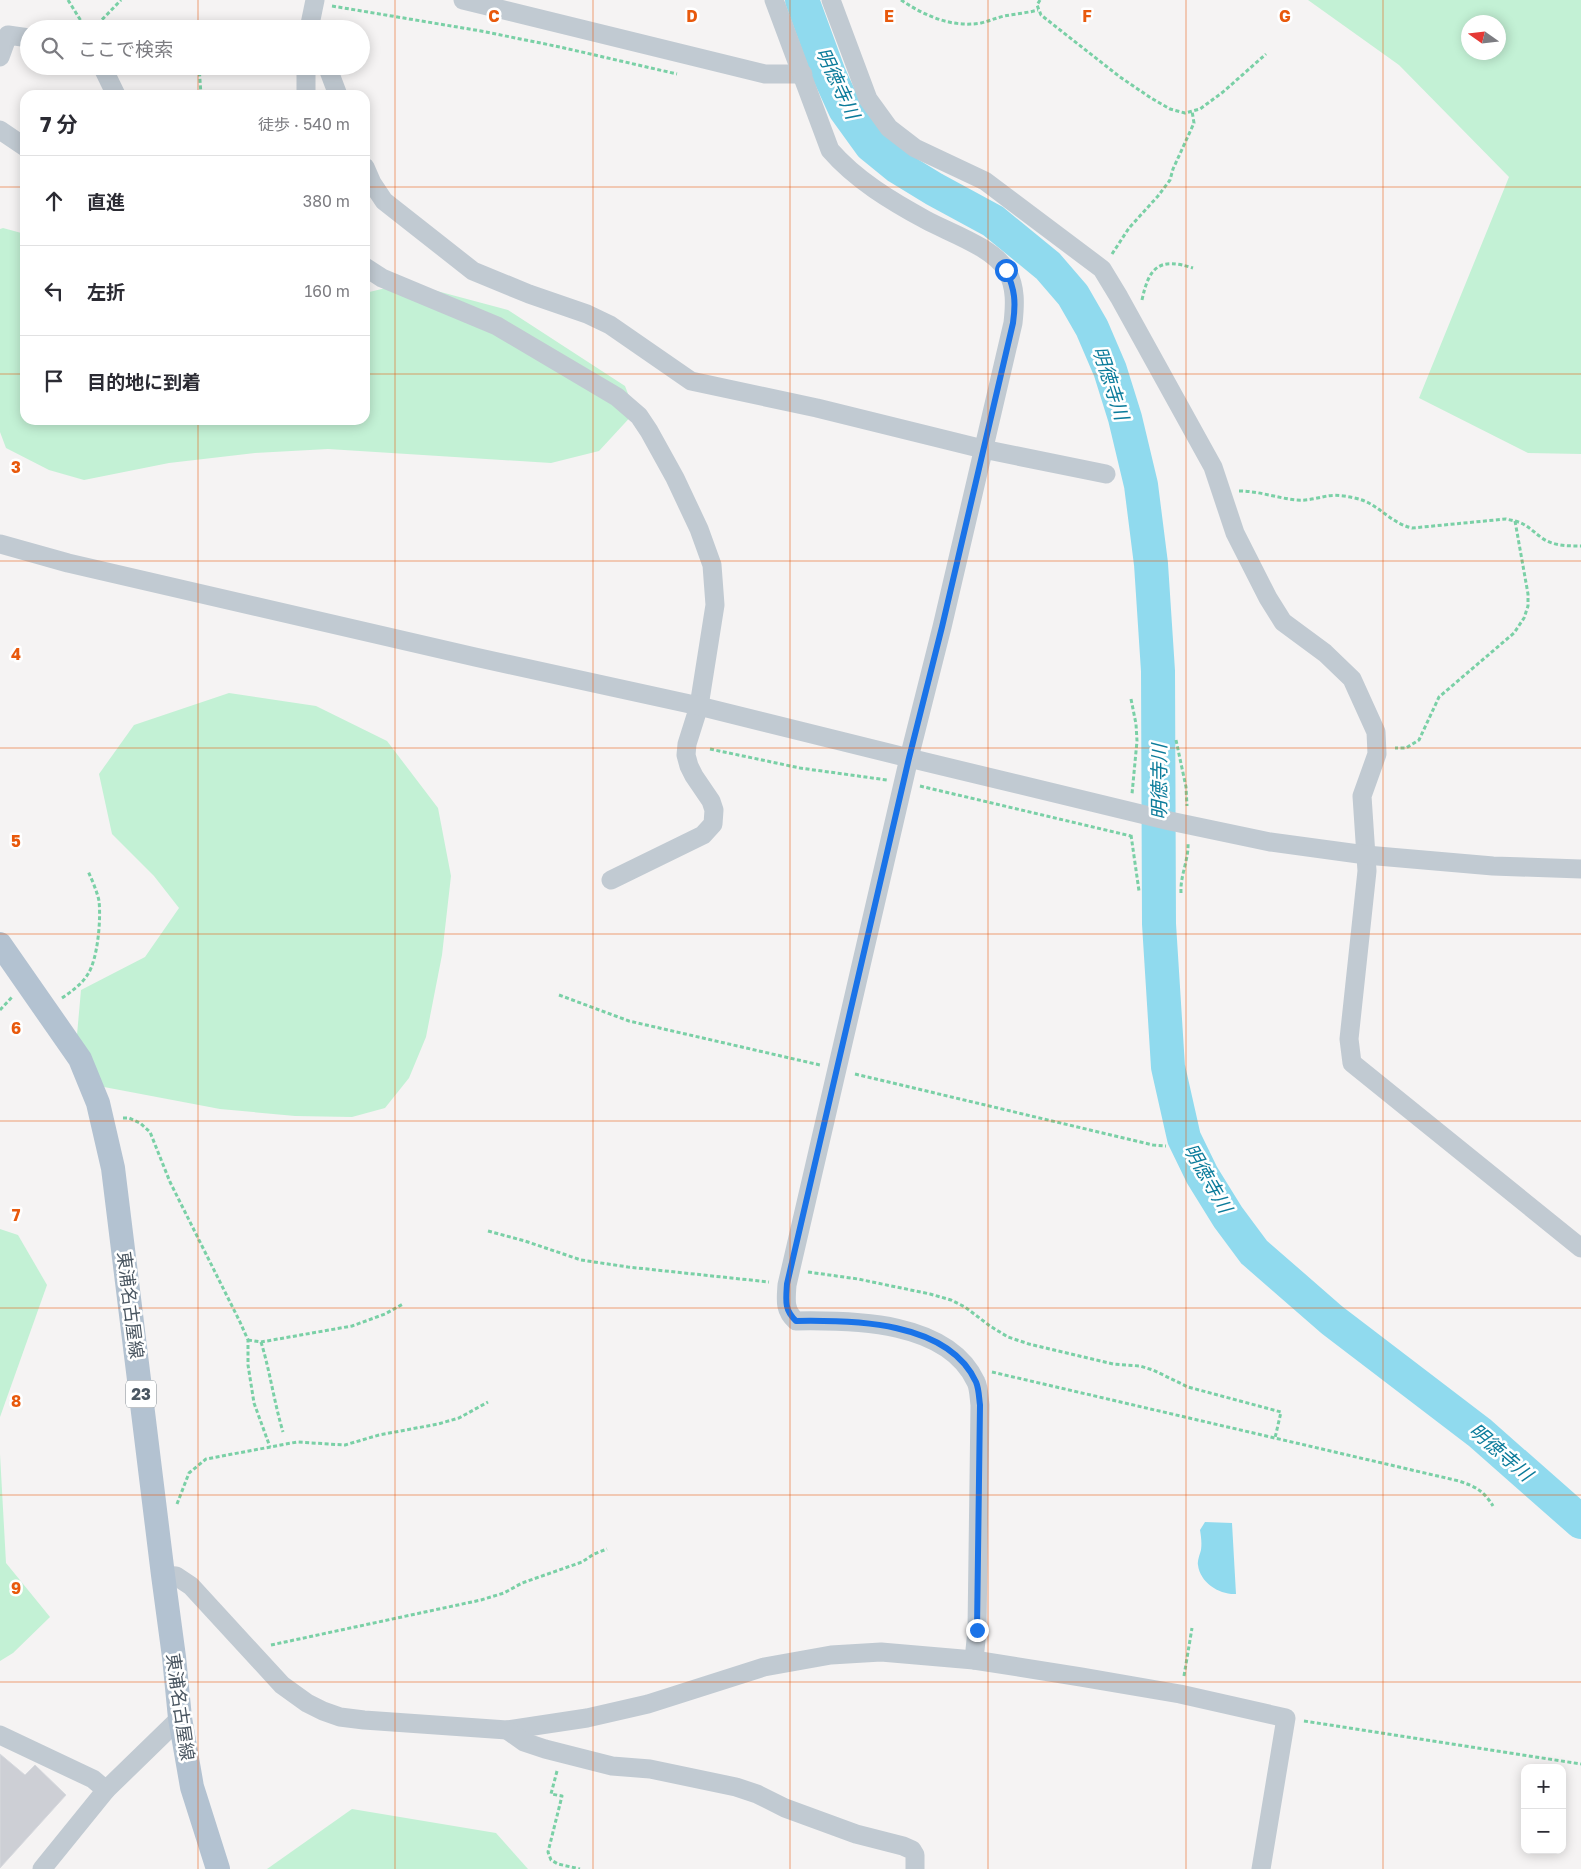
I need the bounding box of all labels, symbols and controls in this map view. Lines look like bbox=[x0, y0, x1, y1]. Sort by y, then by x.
text: C bbox=[488, 6, 500, 26]
text: D bbox=[686, 6, 698, 26]
text: E bbox=[884, 6, 894, 26]
text: F bbox=[1082, 6, 1092, 26]
text: G bbox=[1279, 6, 1291, 26]
north arrow bbox=[1461, 15, 1506, 60]
search box bbox=[20, 20, 370, 75]
icon: search bbox=[38, 34, 66, 62]
text: ここで検索 bbox=[78, 37, 173, 60]
water label: 明徳寺川 bbox=[812, 43, 866, 124]
text: 7 分 bbox=[40, 111, 78, 137]
text: 徒歩 · 540 m bbox=[258, 114, 350, 134]
icon: ahead bbox=[40, 187, 68, 215]
text: 直進 bbox=[87, 190, 125, 213]
text: 380 m bbox=[303, 191, 350, 211]
route start bbox=[995, 259, 1018, 282]
icon: left bbox=[40, 277, 68, 305]
text: 左折 bbox=[87, 280, 125, 303]
text: 160 m bbox=[304, 281, 350, 301]
water label: 明徳寺川 bbox=[1089, 343, 1135, 424]
icon: arrive bbox=[40, 367, 68, 395]
text: 目的地に到着 bbox=[87, 370, 201, 393]
text: 3 bbox=[11, 457, 21, 477]
text: 4 bbox=[11, 644, 21, 664]
water label: 明徳寺川 bbox=[1147, 742, 1170, 820]
text: 5 bbox=[11, 831, 21, 851]
text: 6 bbox=[11, 1018, 21, 1038]
water label: 明徳寺川 bbox=[1179, 1139, 1238, 1218]
text: 7 bbox=[12, 1205, 21, 1225]
street label: 東浦名古屋線 bbox=[113, 1250, 148, 1360]
road number: 23 bbox=[126, 1380, 156, 1408]
text: 8 bbox=[11, 1391, 21, 1411]
water label: 明徳寺川 bbox=[1465, 1418, 1539, 1487]
text: 9 bbox=[11, 1578, 21, 1598]
route end bbox=[966, 1619, 989, 1642]
street label: 東浦名古屋線 bbox=[163, 1652, 199, 1762]
map controls bbox=[1521, 1764, 1566, 1854]
button: + bbox=[1521, 1764, 1566, 1809]
button: − bbox=[1521, 1809, 1566, 1854]

